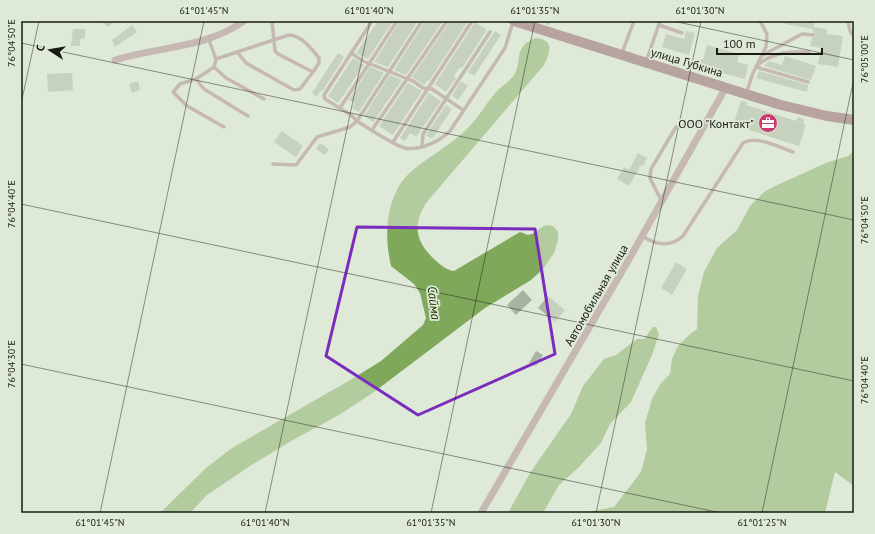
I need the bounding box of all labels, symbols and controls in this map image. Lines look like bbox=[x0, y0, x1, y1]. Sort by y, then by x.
text: 61°01'45"N bbox=[179, 4, 229, 17]
text: 61°01'40"N bbox=[344, 4, 394, 17]
text: 61°01'35"N bbox=[510, 4, 560, 17]
text: 61°01'30"N bbox=[675, 4, 725, 17]
text: 76°04'50"E bbox=[5, 19, 18, 67]
north arrow bbox=[30, 30, 70, 70]
scale bar bbox=[717, 30, 822, 56]
text: 76°05'00"E bbox=[858, 35, 871, 83]
text: 100 m bbox=[723, 36, 756, 51]
text: С bbox=[33, 43, 48, 52]
street label: улица Губкина bbox=[649, 44, 725, 80]
office icon: ООО "Контакт" bbox=[757, 112, 779, 134]
place label: ООО "Контакт" bbox=[678, 116, 754, 131]
text: 76°04'40"E bbox=[5, 180, 18, 228]
text: 76°04'50"E bbox=[858, 196, 871, 244]
street label: Автомобильная улица bbox=[561, 242, 631, 348]
water label: Сайма bbox=[423, 285, 445, 322]
text: 76°04'30"E bbox=[5, 340, 18, 388]
text: 76°04'40"E bbox=[858, 356, 871, 404]
text: 61°01'45"N bbox=[75, 516, 125, 529]
text: 61°01'40"N bbox=[240, 516, 290, 529]
text: 61°01'35"N bbox=[406, 516, 456, 529]
text: 61°01'30"N bbox=[571, 516, 621, 529]
text: 61°01'25"N bbox=[737, 516, 787, 529]

